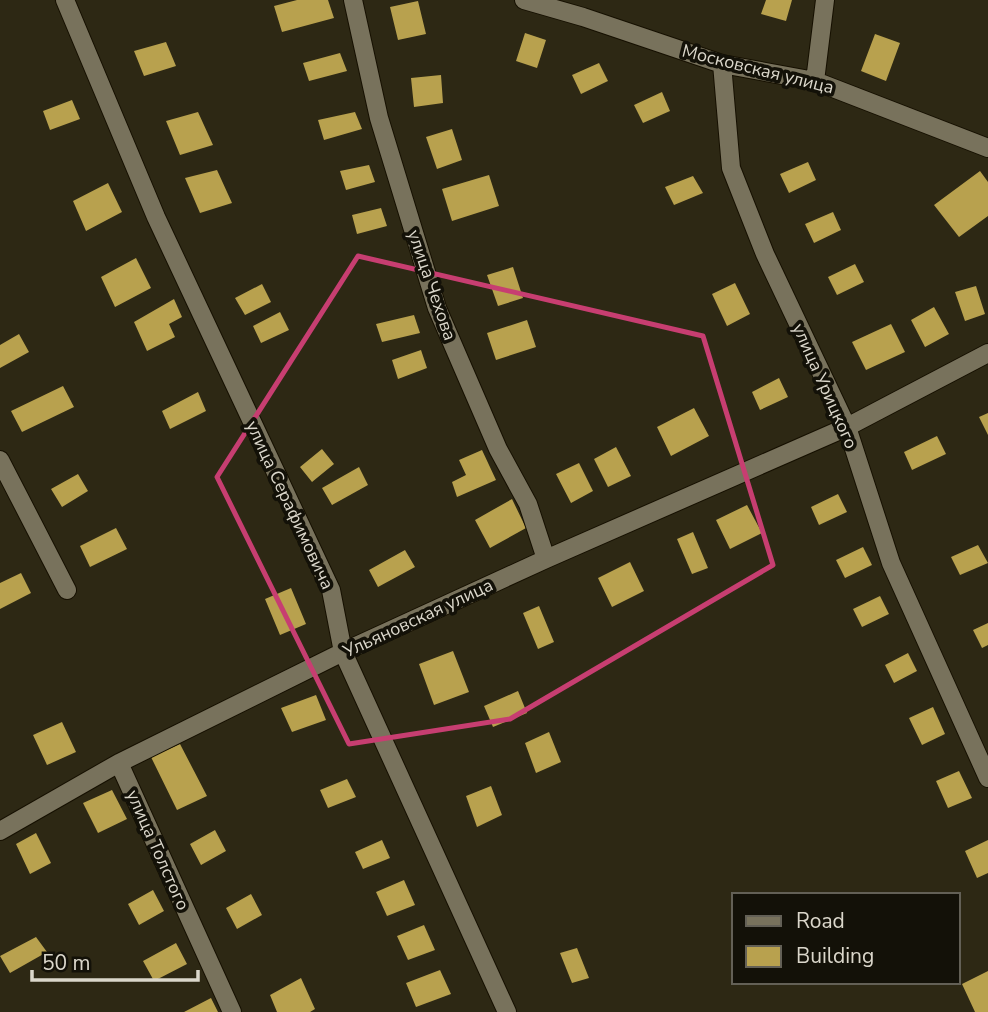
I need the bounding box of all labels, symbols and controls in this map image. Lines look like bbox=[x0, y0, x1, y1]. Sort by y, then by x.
street label: Московская улица bbox=[680, 39, 836, 99]
street label: улица Чехова bbox=[402, 226, 462, 344]
street label: улица Урицкого bbox=[787, 319, 863, 453]
street label: улица Серафимовича bbox=[240, 417, 340, 593]
street label: Ульяновская улица bbox=[338, 573, 497, 664]
street label: улица Толстого bbox=[121, 786, 195, 914]
legend bbox=[732, 893, 960, 984]
text: Road bbox=[796, 907, 845, 935]
scale bar bbox=[32, 939, 198, 983]
text: Building bbox=[796, 942, 874, 970]
text: 50 m bbox=[42, 949, 91, 977]

